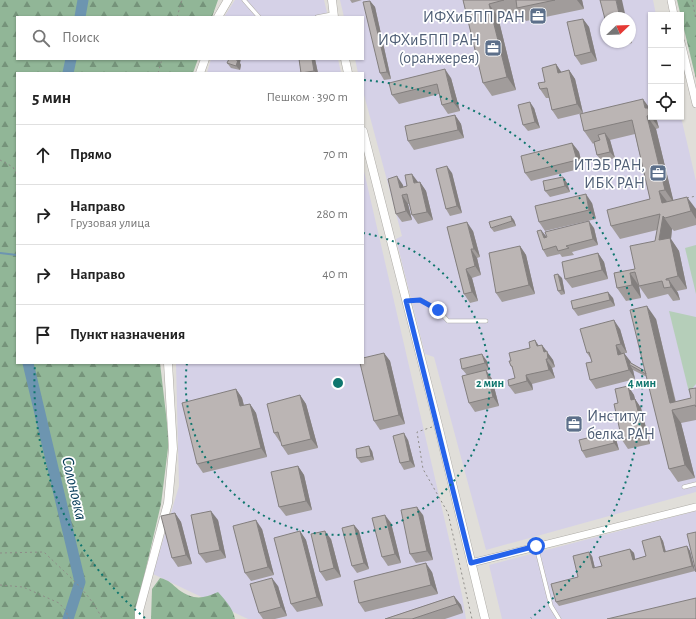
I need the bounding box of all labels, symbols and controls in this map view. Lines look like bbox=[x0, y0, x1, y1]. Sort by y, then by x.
office icon: ИФХиБПП РАН bbox=[528, 6, 548, 26]
place label: ИФХиБПП РАН bbox=[423, 9, 525, 25]
north arrow bbox=[600, 12, 636, 48]
map controls bbox=[648, 12, 684, 120]
button: + bbox=[648, 12, 684, 48]
search box bbox=[16, 16, 364, 60]
icon: search bbox=[30, 27, 52, 49]
text: Поиск bbox=[62, 30, 100, 45]
place label: ИФХиБПП РАН (оранжерея) bbox=[378, 32, 480, 66]
office icon: ИФХиБПП РАН (оранжерея) bbox=[483, 38, 503, 58]
button: − bbox=[648, 48, 684, 84]
button: locate bbox=[648, 84, 684, 120]
text: 5 мин bbox=[32, 89, 71, 106]
text: Пешком · 390 m bbox=[267, 91, 348, 104]
icon: ahead bbox=[32, 144, 54, 166]
text: Прямо bbox=[70, 147, 112, 162]
text: 70 m bbox=[323, 148, 348, 161]
place label: ИТЭБ РАН, ИБК РАН bbox=[574, 157, 645, 191]
office icon: ИТЭБ РАН, ИБК РАН bbox=[648, 163, 668, 183]
text: Направо bbox=[70, 199, 125, 214]
icon: right bbox=[32, 204, 54, 226]
text: 280 m bbox=[317, 208, 348, 221]
text: Грузовая улица bbox=[70, 217, 150, 230]
icon: right bbox=[32, 264, 54, 286]
text: Направо bbox=[70, 267, 125, 282]
text: 40 m bbox=[322, 268, 348, 281]
route end bbox=[429, 301, 447, 319]
icon: arrive bbox=[32, 324, 54, 346]
text: Пункт назначения bbox=[70, 327, 185, 342]
centre of rings bbox=[331, 376, 345, 390]
text: 2 мин bbox=[476, 377, 504, 389]
text: 4 мин bbox=[628, 377, 656, 389]
place label: Институт белка РАН bbox=[587, 408, 655, 442]
office icon: Институт белка РАН bbox=[564, 414, 584, 434]
water label: Солоновка bbox=[59, 455, 90, 521]
route start bbox=[527, 537, 545, 555]

